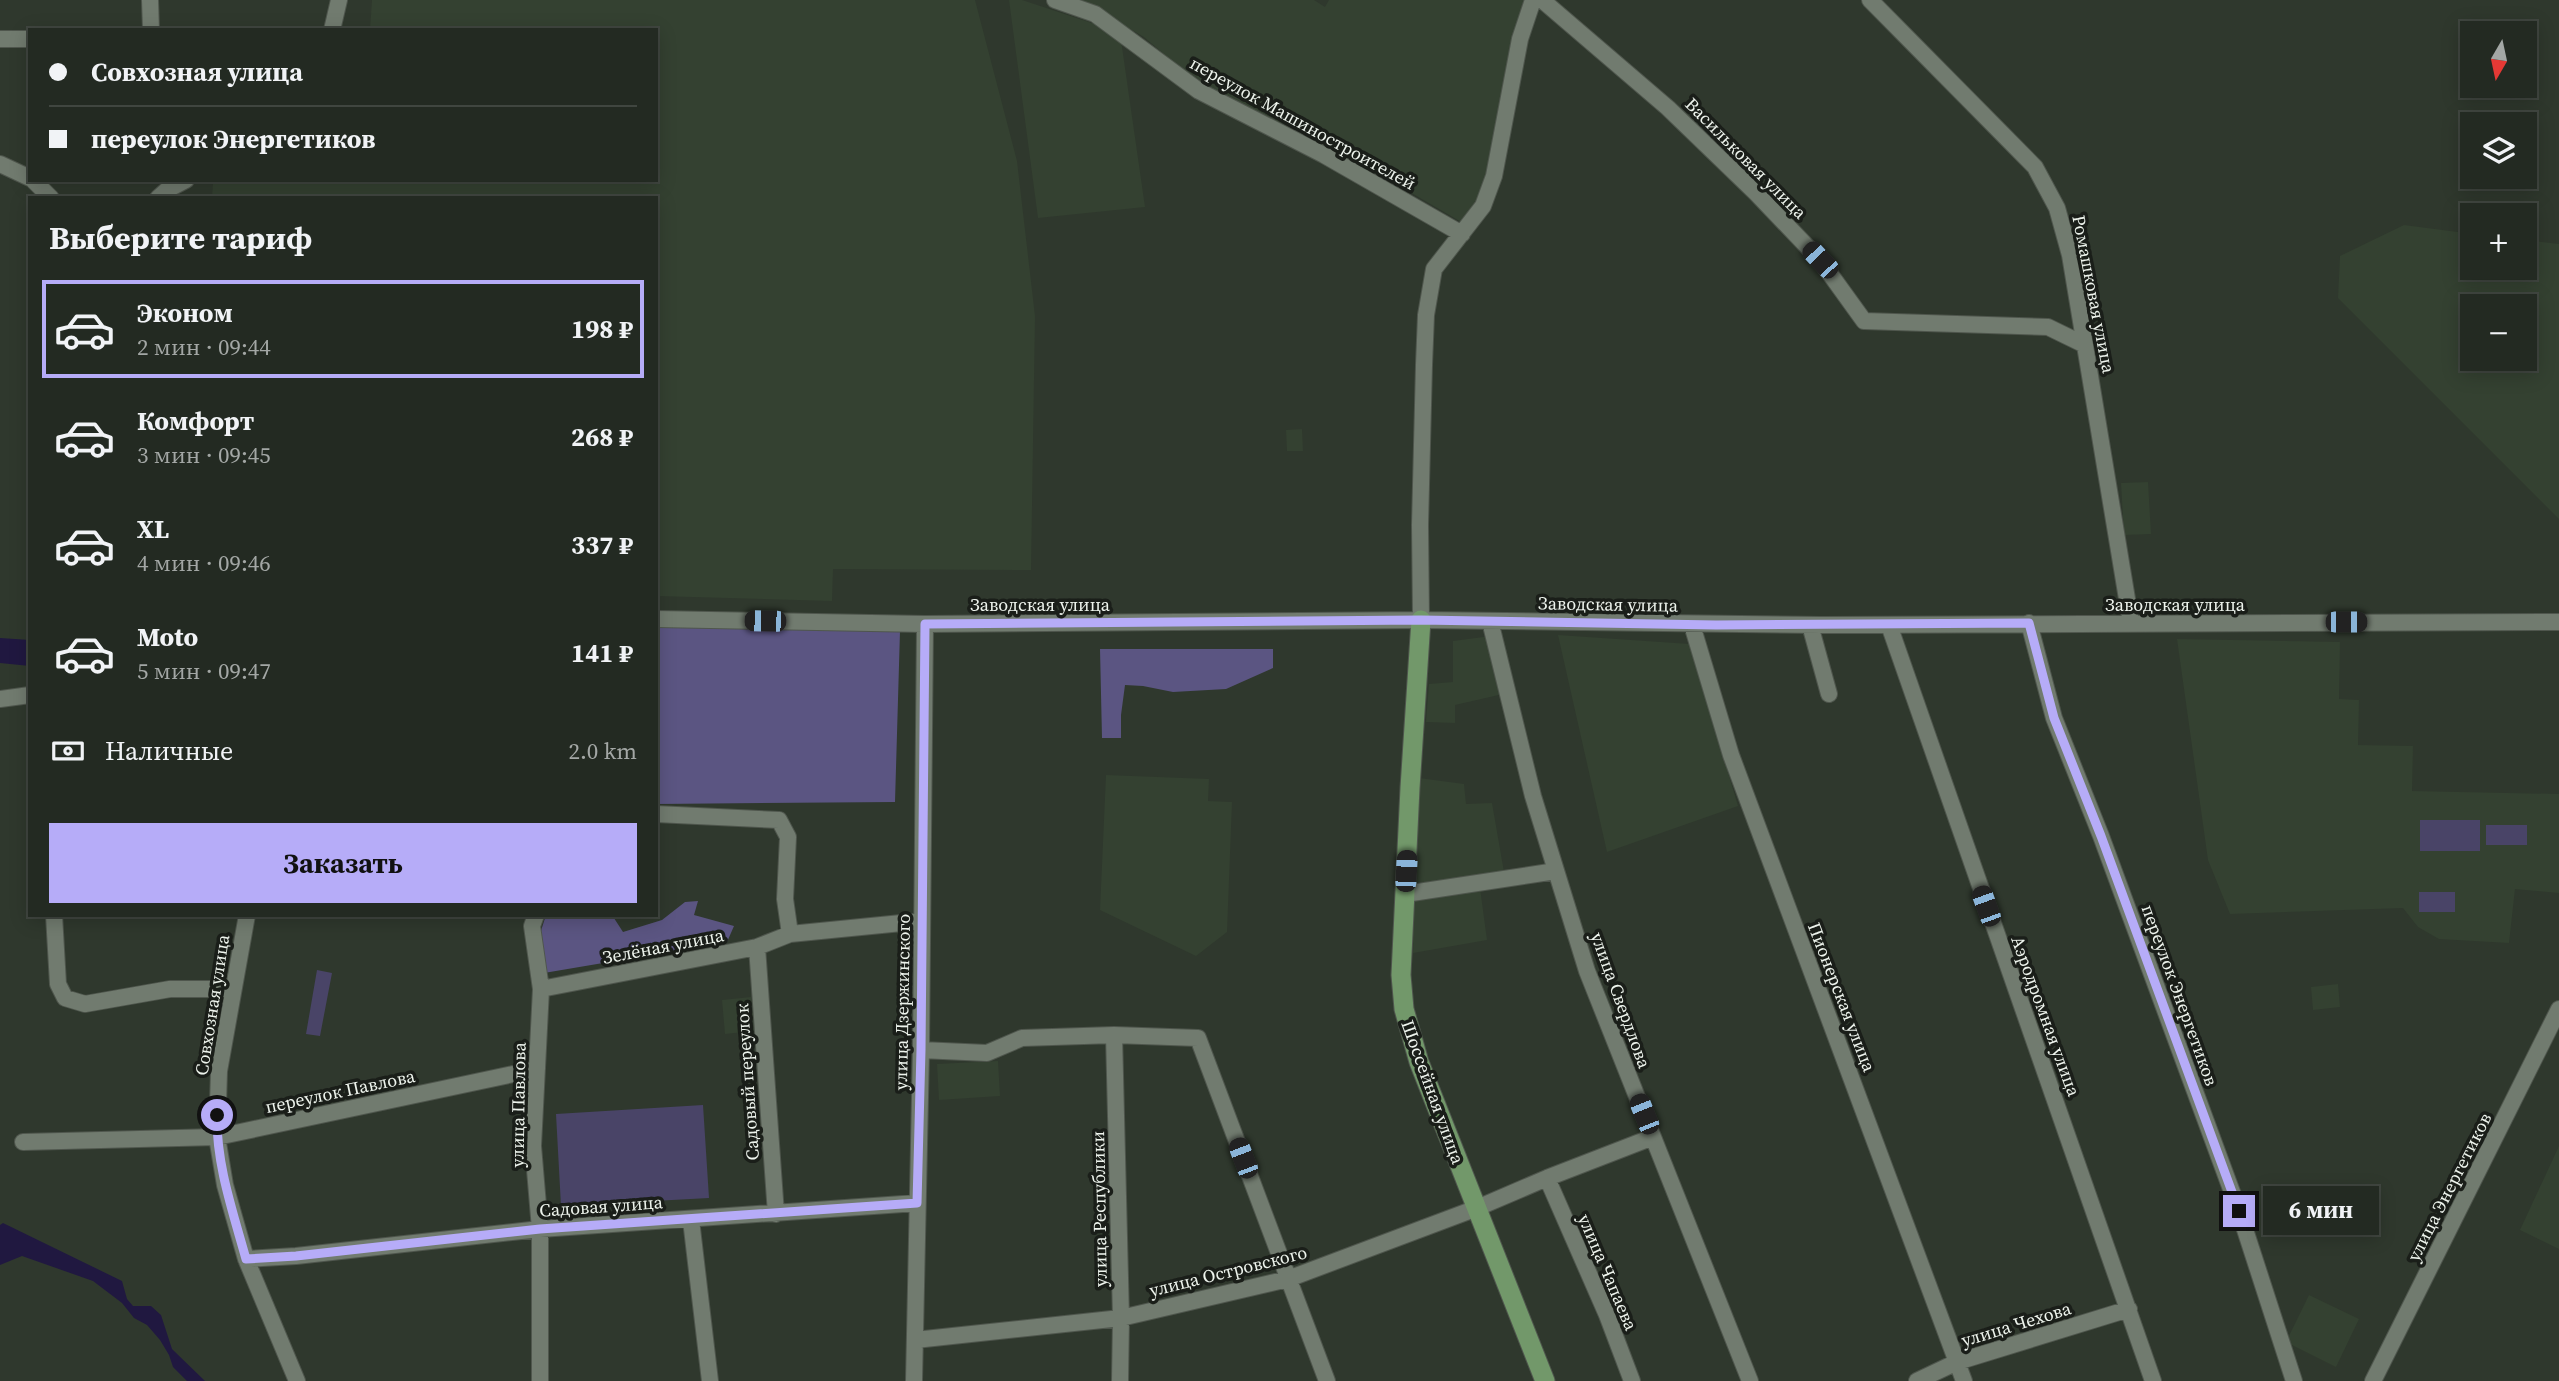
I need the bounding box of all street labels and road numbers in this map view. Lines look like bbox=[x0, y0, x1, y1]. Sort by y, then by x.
street label: переулок Машиностроителей bbox=[1186, 50, 1420, 196]
street label: Васильковая улица bbox=[1680, 92, 1813, 225]
street label: Ромашковая улица bbox=[2066, 213, 2122, 376]
street label: Заводская улица bbox=[1538, 590, 1679, 618]
street label: Заводская улица bbox=[970, 592, 1111, 617]
street label: Заводская улица bbox=[2105, 592, 2246, 617]
street label: переулок Энергетиков bbox=[2136, 901, 2224, 1089]
street label: улица Дзержинского bbox=[888, 913, 916, 1091]
street label: Пионерская улица bbox=[1802, 919, 1882, 1076]
street label: Зелёная улица bbox=[600, 922, 727, 970]
street label: улица Свердлова bbox=[1585, 928, 1658, 1072]
street label: Совхозная улица bbox=[189, 932, 236, 1077]
street label: Аэродромная улица bbox=[2005, 932, 2087, 1101]
street label: Садовый переулок bbox=[729, 1003, 765, 1161]
street label: Шоссейная улица bbox=[1395, 1016, 1471, 1168]
street label: улица Павлова bbox=[504, 1041, 532, 1168]
street label: переулок Павлова bbox=[263, 1063, 418, 1119]
street label: улица Энергетиков bbox=[2401, 1108, 2497, 1266]
street label: улица Республики bbox=[1085, 1131, 1113, 1287]
street label: Садовая улица bbox=[539, 1189, 664, 1223]
street label: улица Чапаева bbox=[1572, 1210, 1644, 1335]
street label: улица Островского bbox=[1147, 1239, 1310, 1303]
street label: улица Чехова bbox=[1958, 1295, 2075, 1353]

